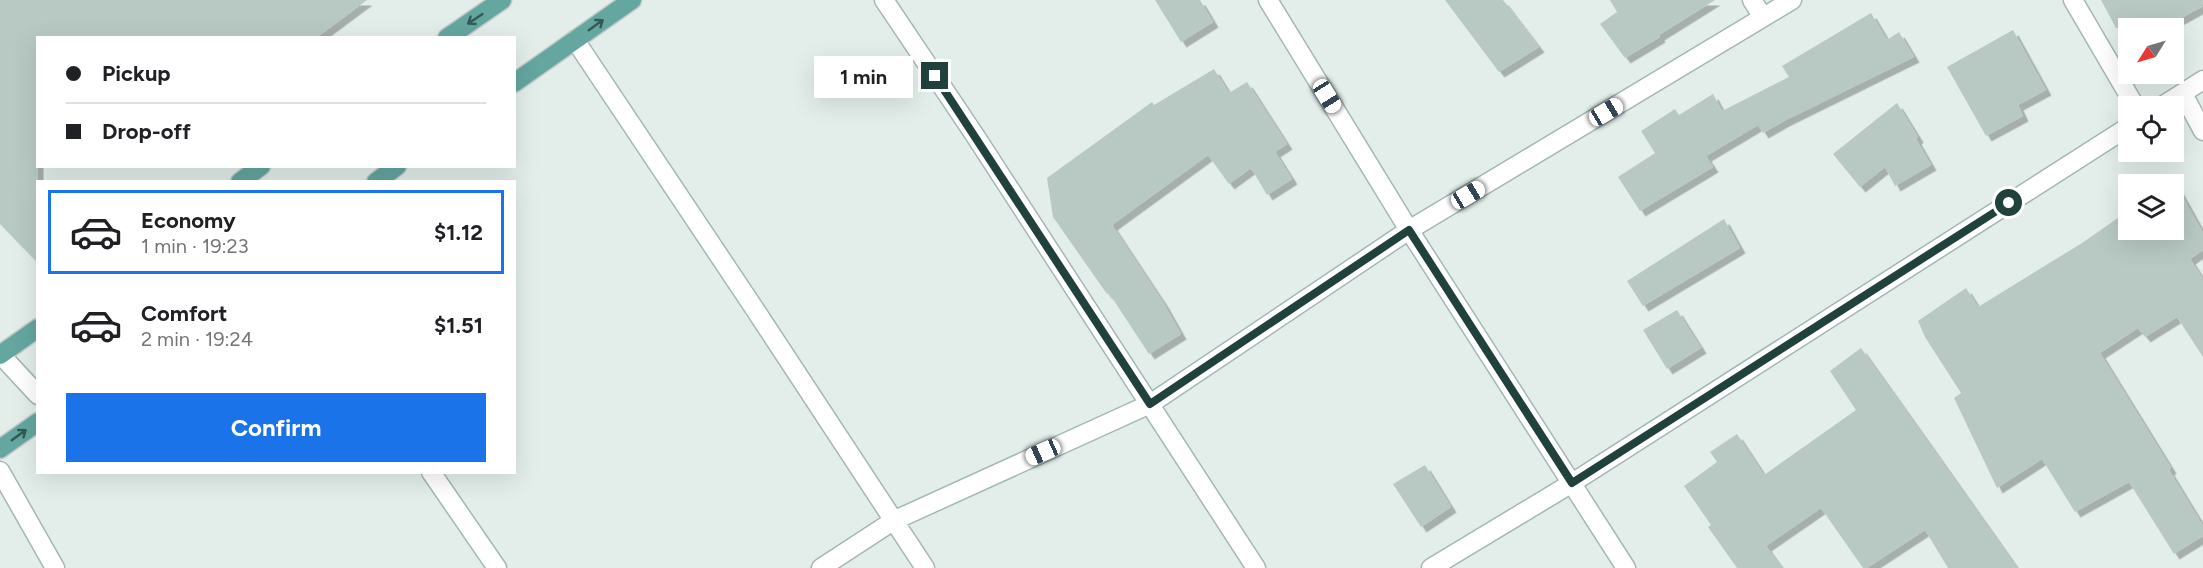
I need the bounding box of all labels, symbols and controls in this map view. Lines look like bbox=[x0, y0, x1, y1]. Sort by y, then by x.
one-way arrow bbox=[467, 13, 483, 25]
north arrow bbox=[2118, 18, 2184, 84]
map controls bbox=[2118, 18, 2184, 240]
one-way arrow bbox=[588, 19, 604, 31]
callout: 1 min bbox=[815, 55, 914, 97]
text: Pickup bbox=[102, 60, 171, 87]
route end bbox=[921, 62, 948, 89]
text: 1 min bbox=[840, 65, 887, 89]
car bbox=[1310, 76, 1344, 116]
car bbox=[1586, 95, 1626, 129]
button: locate bbox=[2118, 96, 2184, 162]
text: Drop-off bbox=[102, 118, 191, 145]
button: layers bbox=[2118, 174, 2184, 240]
car bbox=[1448, 178, 1488, 212]
route start bbox=[1995, 189, 2022, 216]
icon: car bbox=[69, 205, 123, 259]
text: Economy bbox=[141, 207, 236, 234]
text: $1.12 bbox=[434, 219, 483, 246]
text: 1 min · 19:23 bbox=[141, 234, 249, 258]
icon: car bbox=[69, 298, 123, 352]
text: Comfort bbox=[141, 300, 227, 327]
text: $1.51 bbox=[434, 312, 483, 339]
text: 2 min · 19:24 bbox=[141, 327, 253, 351]
button: Confirm bbox=[66, 393, 486, 462]
one-way arrow bbox=[10, 429, 26, 442]
car bbox=[1023, 436, 1063, 468]

